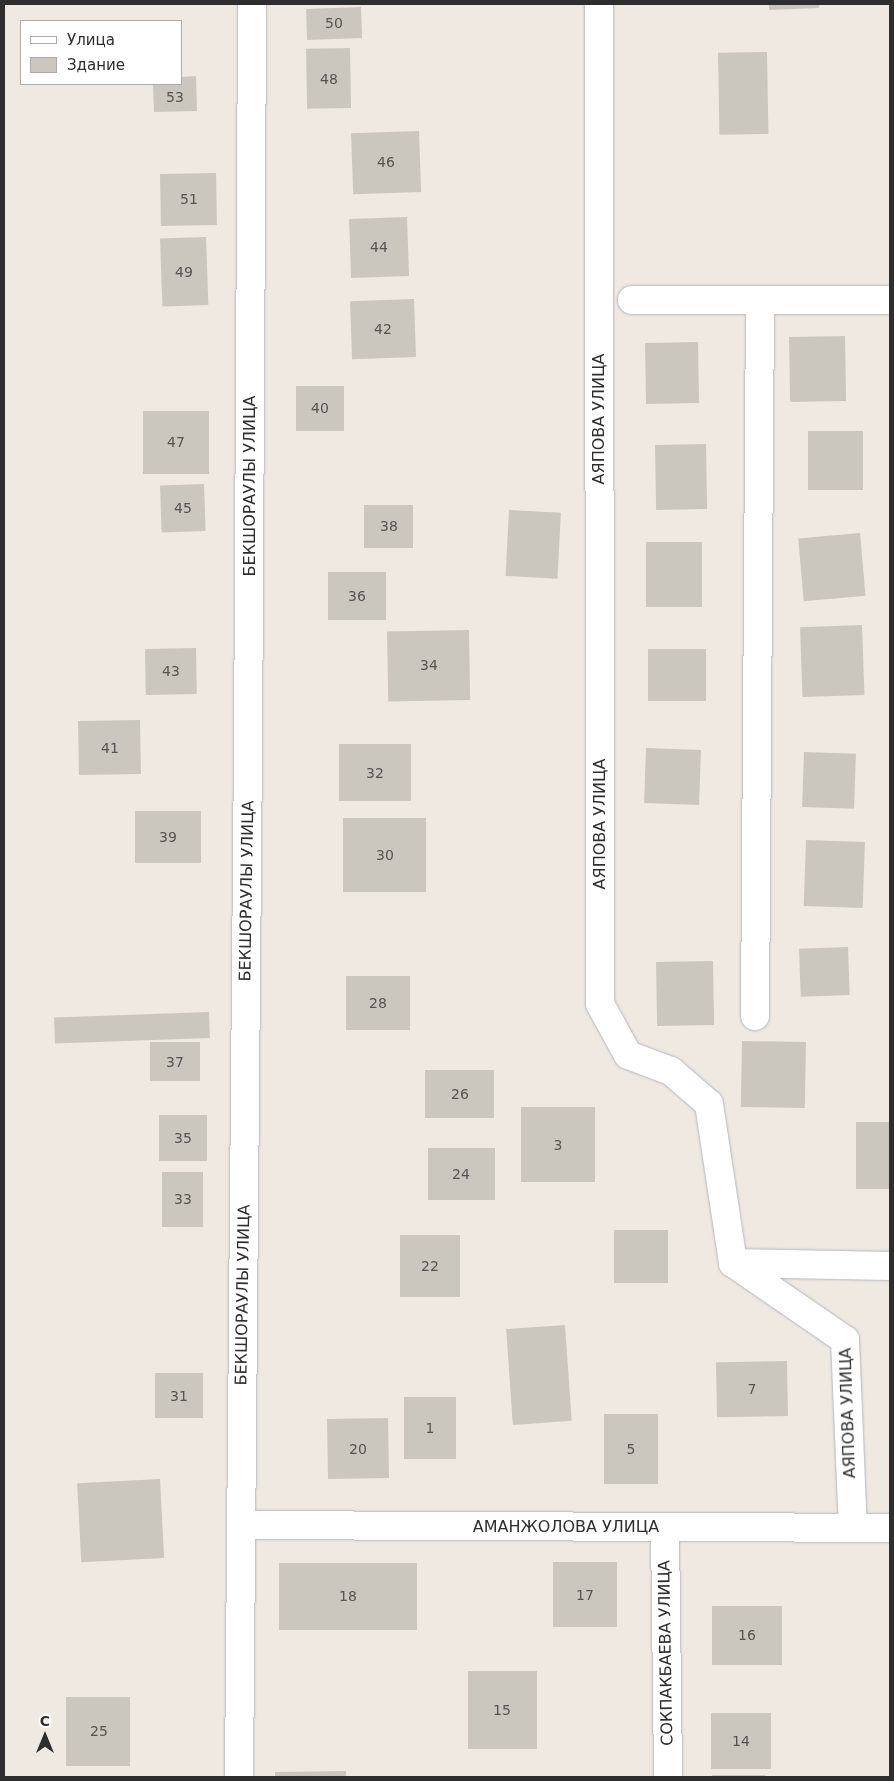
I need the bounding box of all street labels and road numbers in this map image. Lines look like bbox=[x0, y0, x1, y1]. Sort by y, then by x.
street label: АЯПОВА УЛИЦА bbox=[589, 354, 609, 484]
street label: БЕКШОРАУЛЫ УЛИЦА bbox=[240, 396, 260, 576]
street label: АЯПОВА УЛИЦА bbox=[590, 759, 610, 889]
street label: БЕКШОРАУЛЫ УЛИЦА bbox=[236, 800, 258, 982]
street label: БЕКШОРАУЛЫ УЛИЦА bbox=[232, 1204, 254, 1386]
street label: АЯПОВА УЛИЦА bbox=[836, 1347, 860, 1479]
street label: АМАНЖОЛОВА УЛИЦА bbox=[473, 1517, 659, 1537]
street label: СОКПАКБАЕВА УЛИЦА bbox=[655, 1560, 677, 1746]

